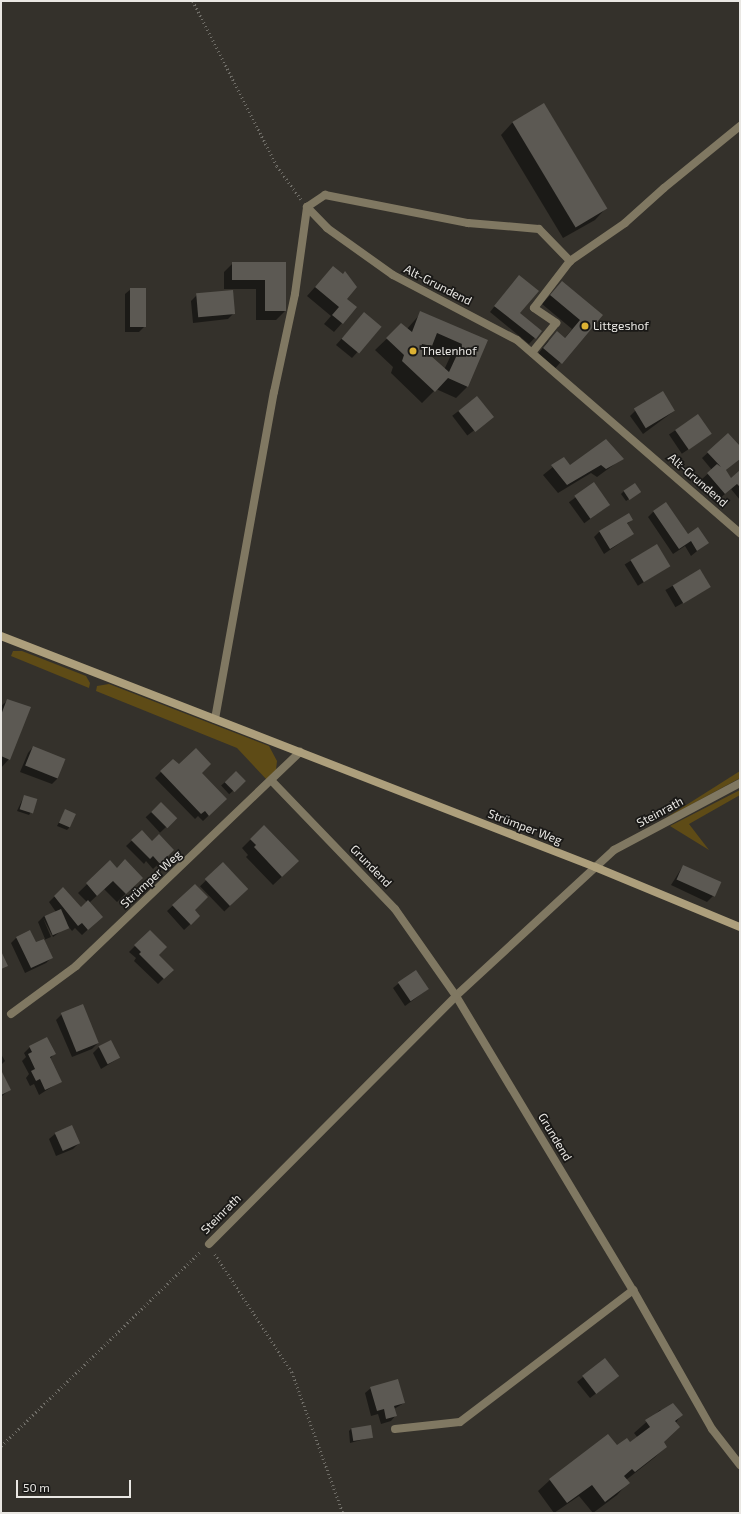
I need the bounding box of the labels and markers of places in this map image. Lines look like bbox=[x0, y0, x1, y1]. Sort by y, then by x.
place label: Littgeshof bbox=[593, 319, 649, 333]
marker: Littgeshof bbox=[580, 321, 590, 331]
place label: Thelenhof bbox=[421, 344, 477, 358]
marker: Thelenhof bbox=[408, 346, 418, 356]

